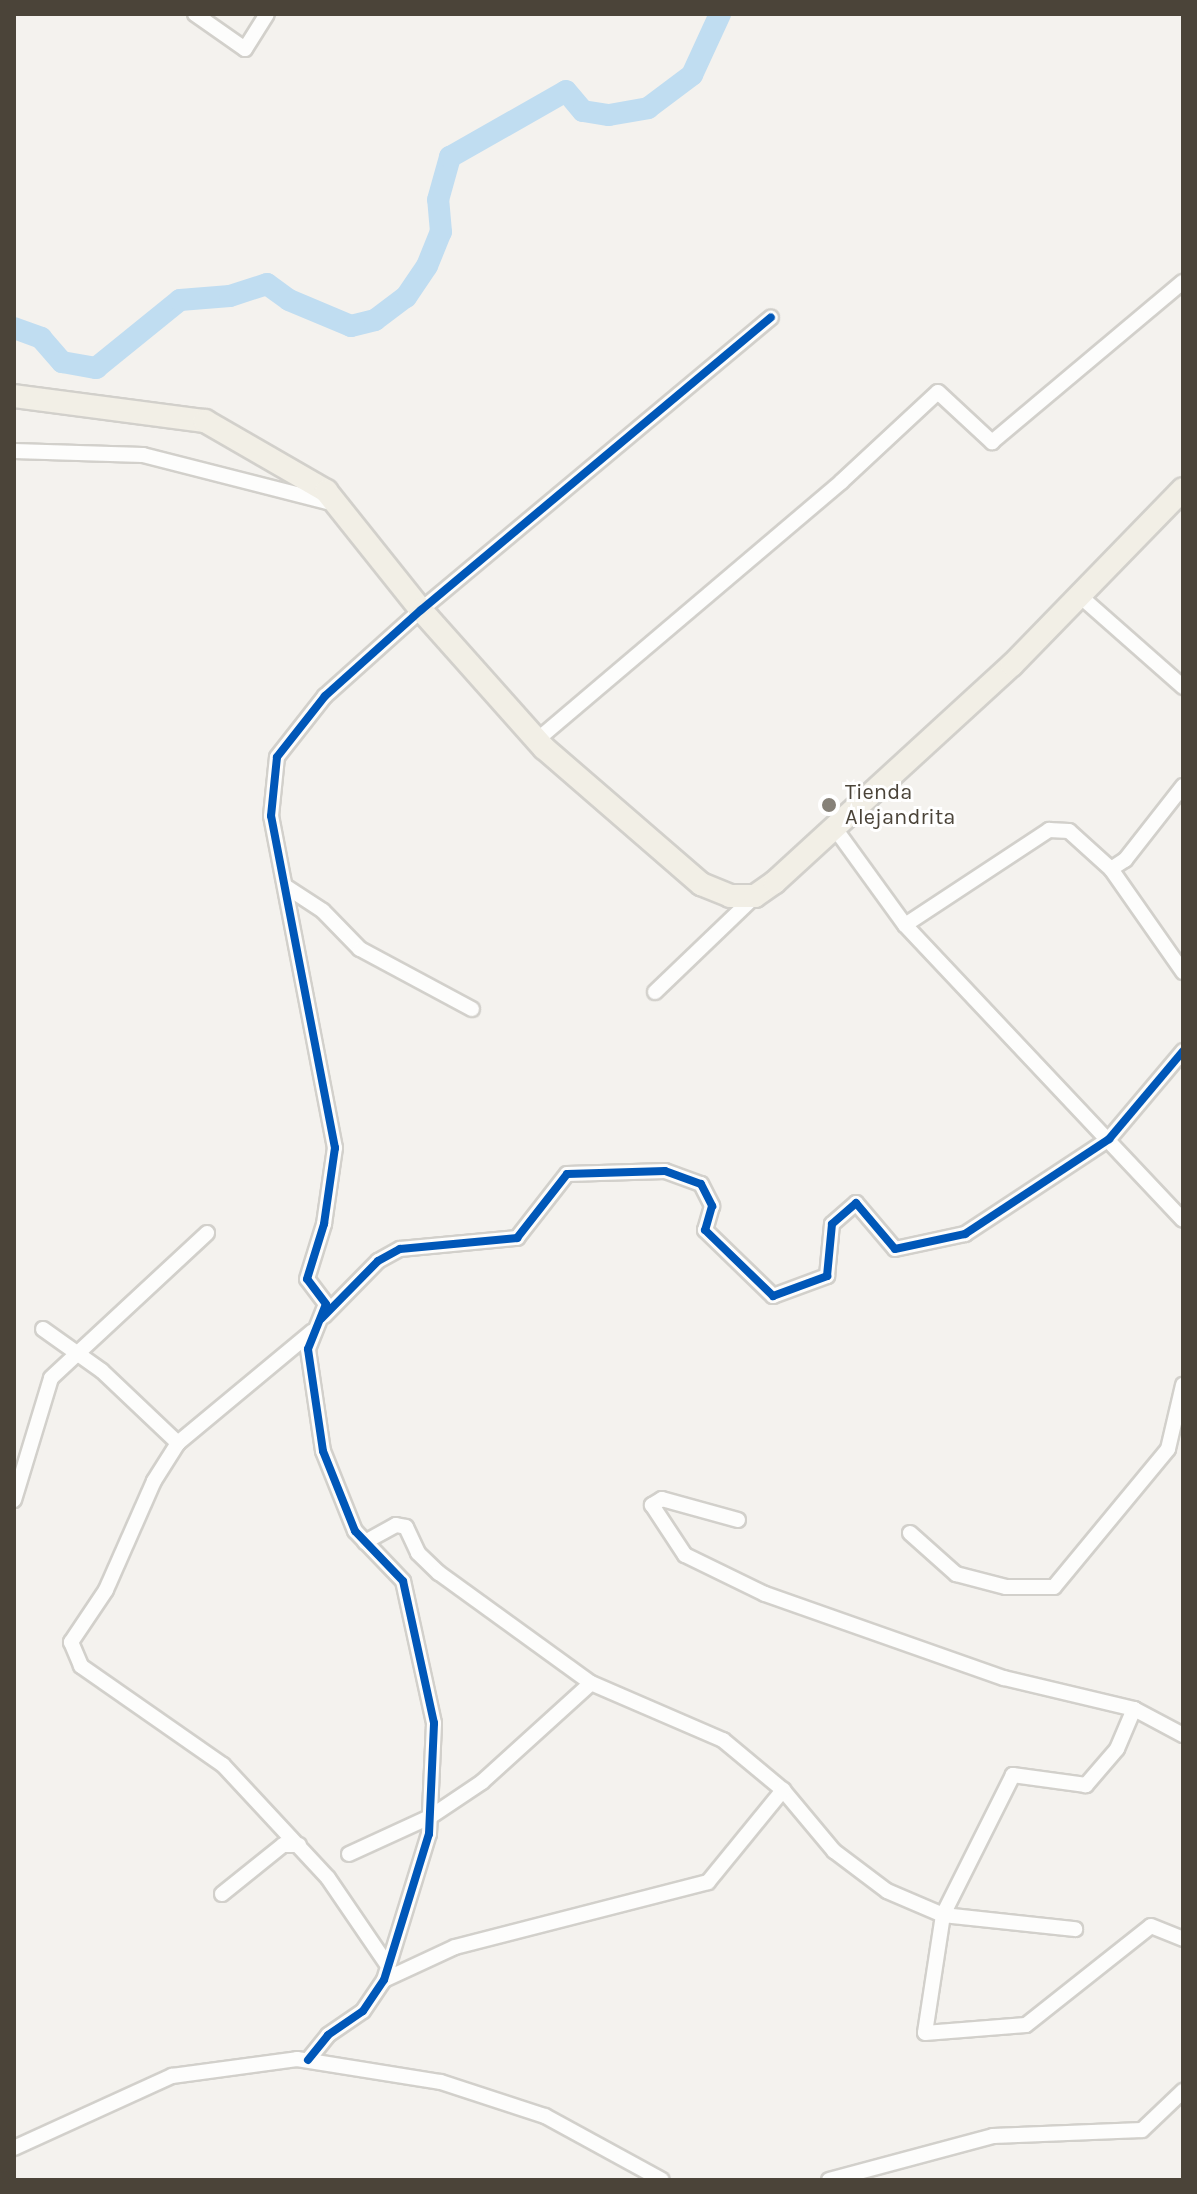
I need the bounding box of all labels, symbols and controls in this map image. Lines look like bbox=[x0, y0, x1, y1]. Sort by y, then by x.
place label: Tienda Alejandrita bbox=[845, 779, 955, 830]
marker: Tienda Alejandrita bbox=[820, 796, 838, 814]

